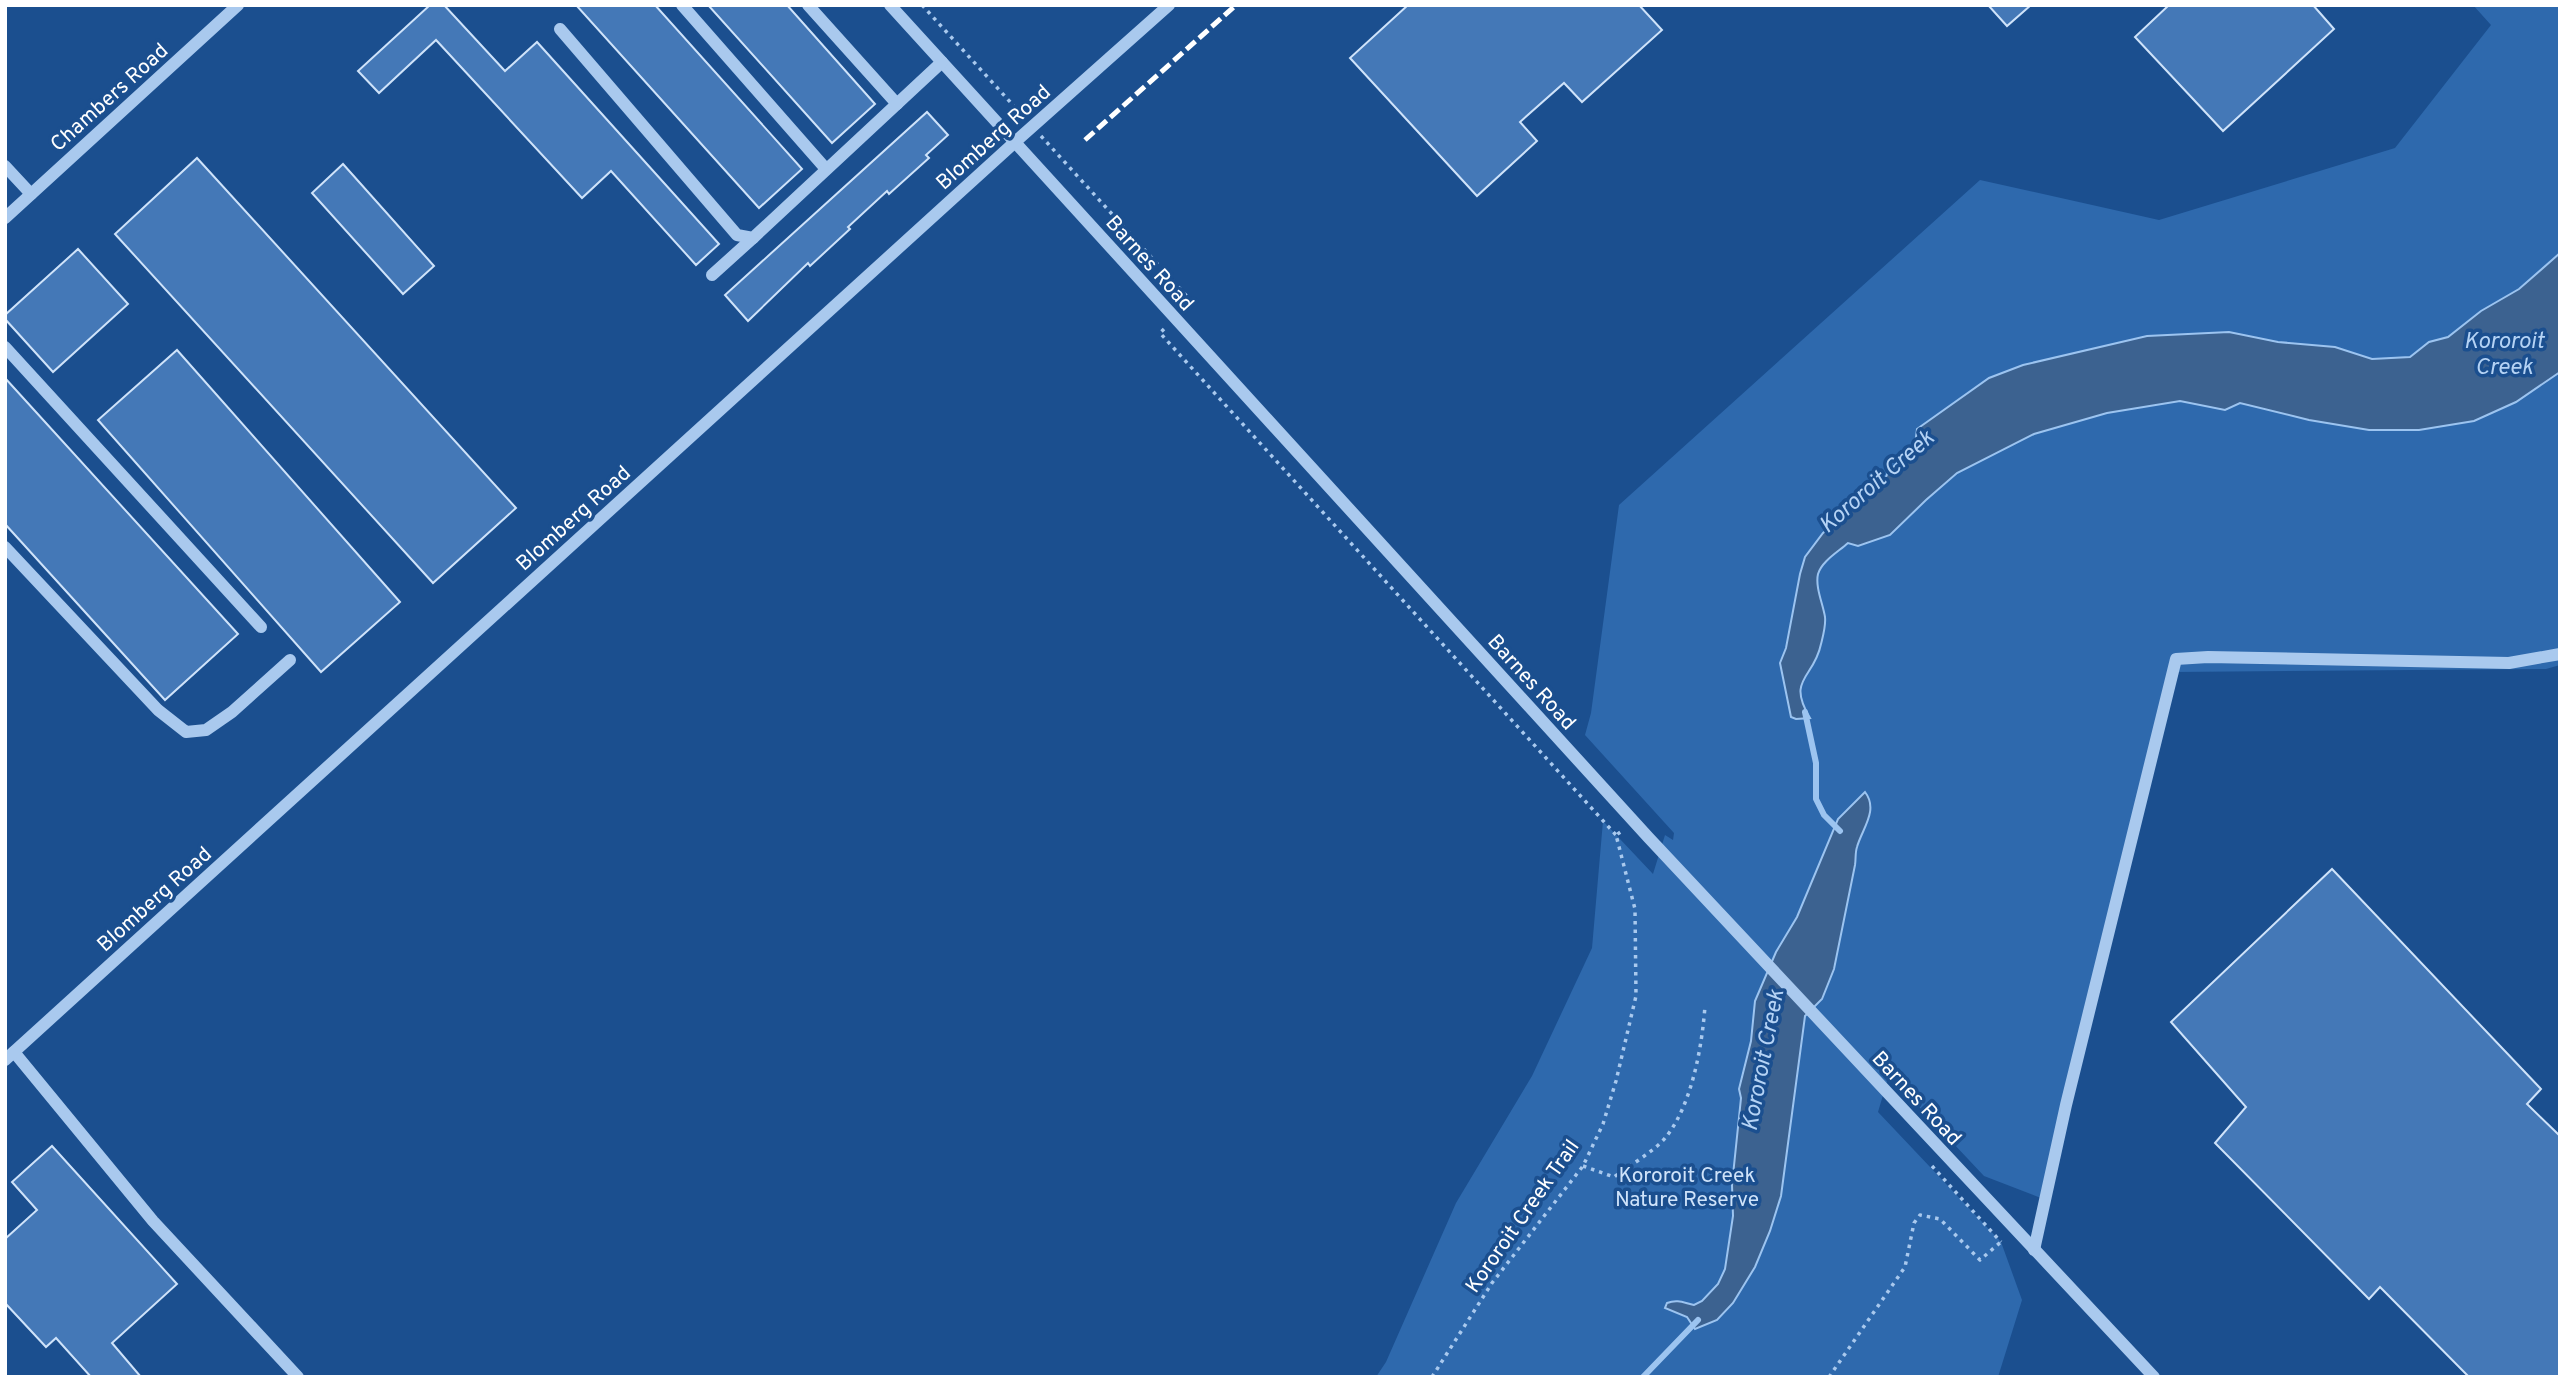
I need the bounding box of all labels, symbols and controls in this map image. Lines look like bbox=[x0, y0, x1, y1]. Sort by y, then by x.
street label: Chambers Road bbox=[45, 38, 175, 158]
street label: Blomberg Road bbox=[931, 79, 1057, 197]
street label: Barnes Road bbox=[1099, 210, 1199, 318]
water label: Kororoit Creek bbox=[2464, 328, 2546, 383]
water label: Kororoit Creek bbox=[1814, 425, 1942, 541]
street label: Blomberg Road bbox=[511, 460, 637, 578]
street label: Barnes Road bbox=[1481, 629, 1581, 737]
street label: Blomberg Road bbox=[92, 841, 218, 959]
water label: Kororoit Creek bbox=[1737, 987, 1792, 1134]
street label: Barnes Road bbox=[1865, 1046, 1967, 1152]
street label: Kororoit Creek Trail bbox=[1460, 1135, 1586, 1299]
park label: Kororoit Creek Nature Reserve bbox=[1615, 1163, 1759, 1214]

